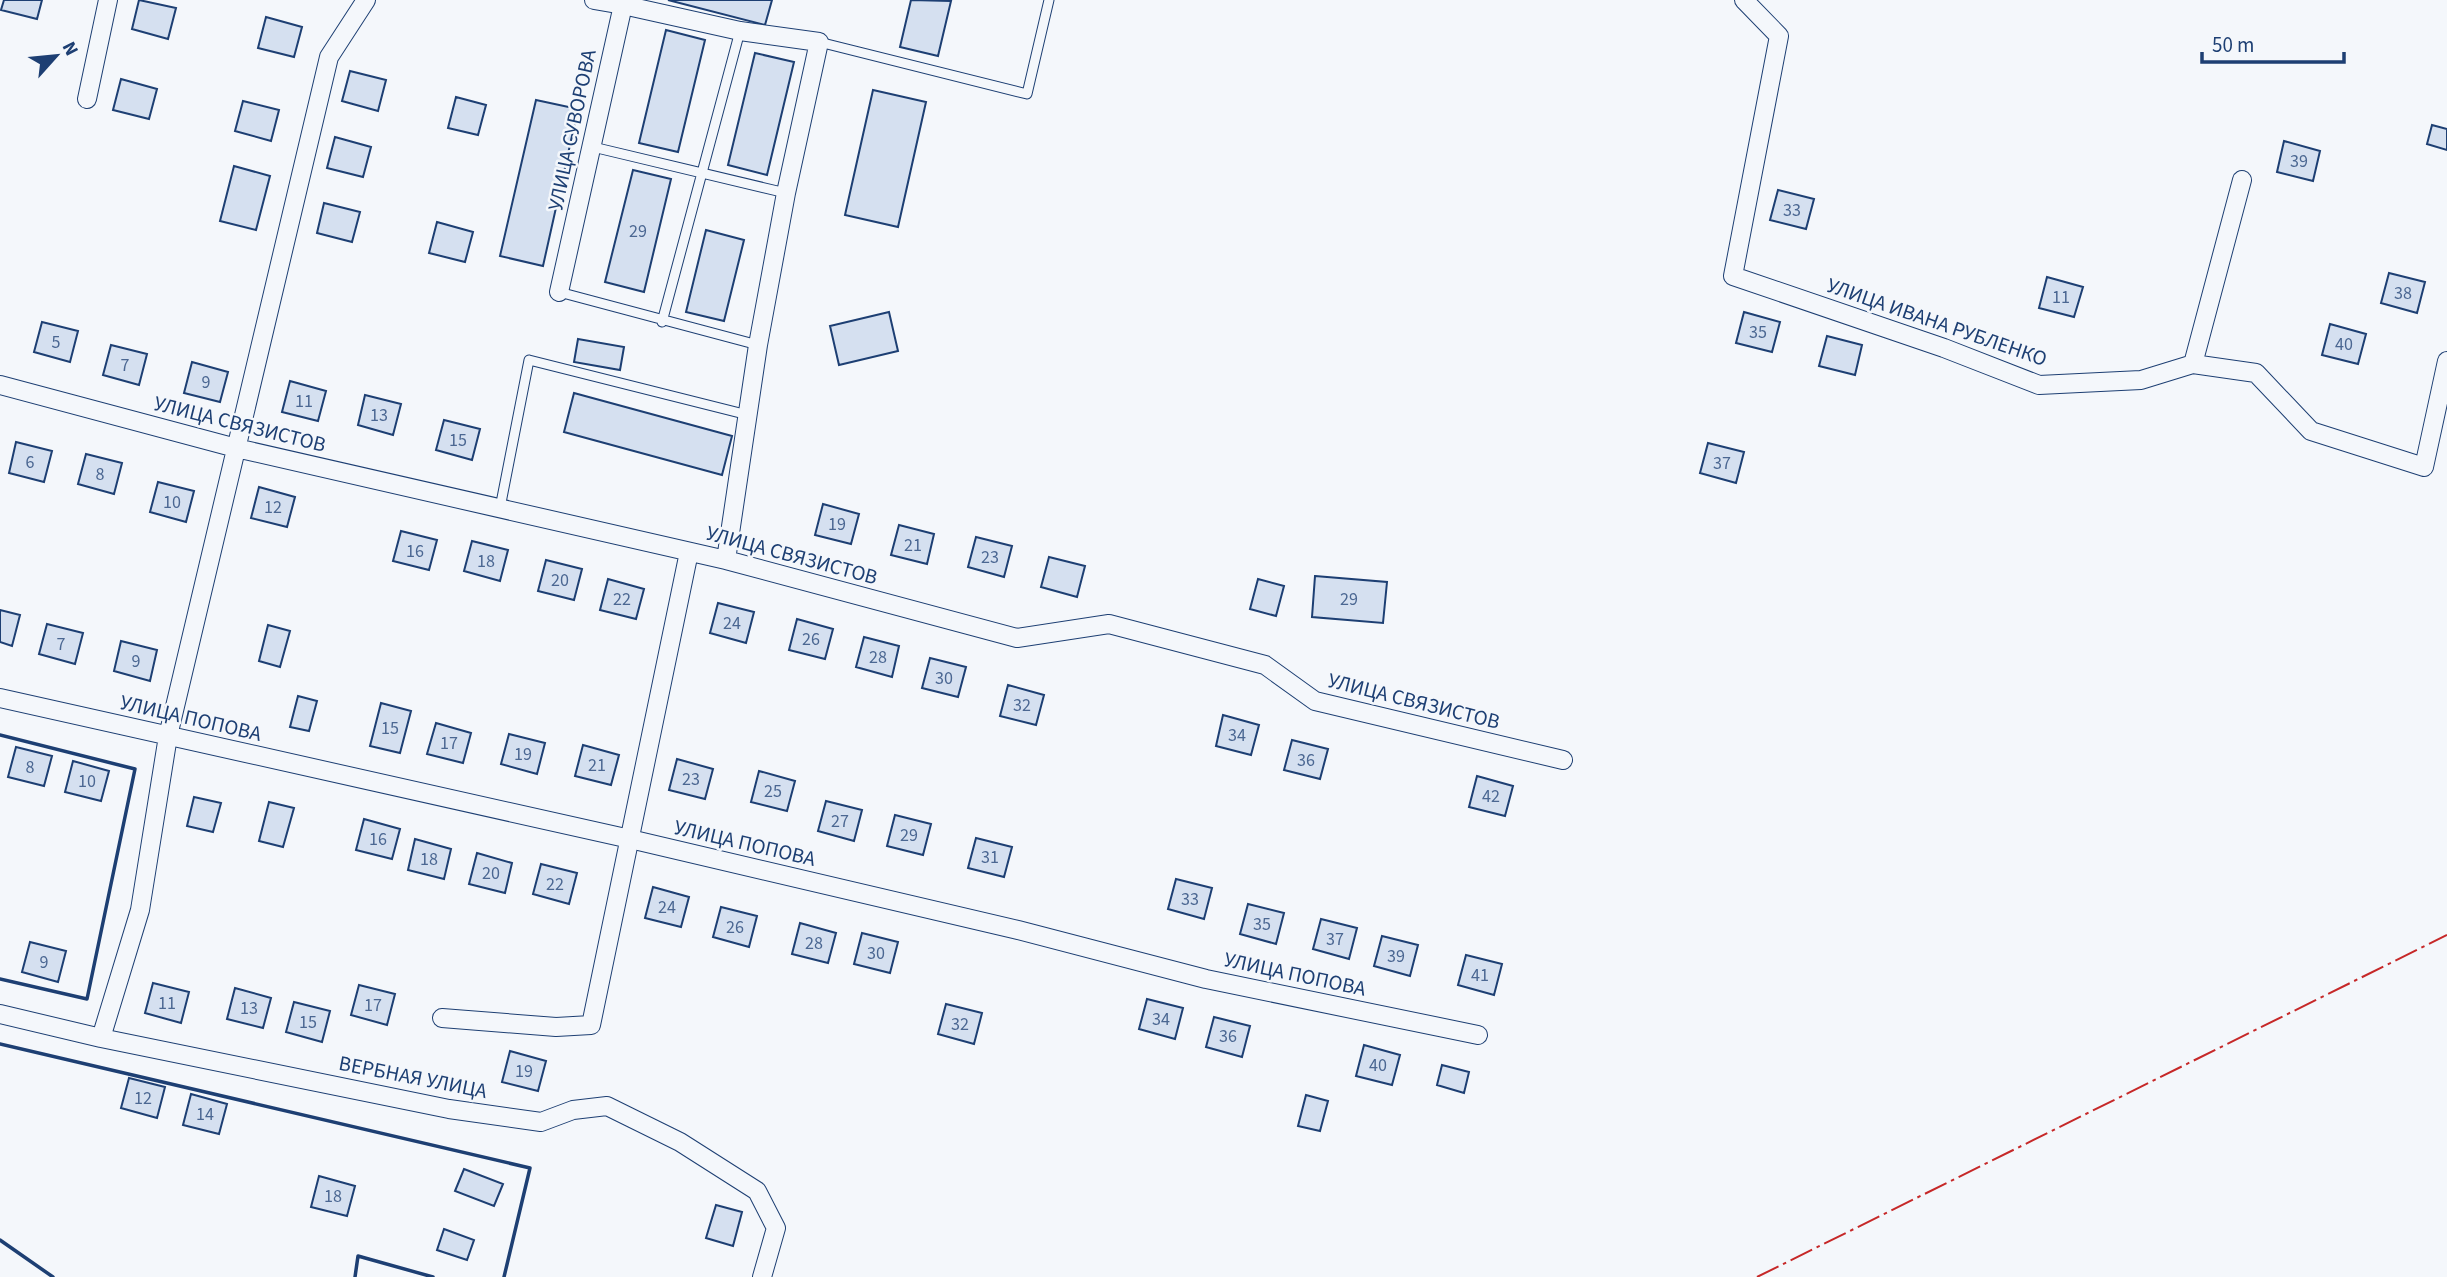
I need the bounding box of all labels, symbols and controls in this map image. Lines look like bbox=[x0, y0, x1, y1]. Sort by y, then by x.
north arrow bbox=[21, 21, 91, 91]
scale bar bbox=[2202, 21, 2344, 65]
text: 50 m bbox=[2212, 30, 2254, 60]
text: N bbox=[55, 37, 85, 61]
street label: УЛИЦА СУВОРОВА bbox=[540, 46, 604, 213]
house number: 39 bbox=[2290, 149, 2308, 174]
house number: 33 bbox=[1783, 198, 1801, 223]
house number: 29 bbox=[629, 219, 647, 244]
street label: УЛИЦА ИВАНА РУБЛЕНКО bbox=[1823, 270, 2051, 374]
house number: 38 bbox=[2394, 281, 2412, 306]
house number: 11 bbox=[2052, 285, 2070, 310]
house number: 35 bbox=[1749, 320, 1767, 345]
house number: 5 bbox=[52, 330, 61, 355]
house number: 40 bbox=[2335, 332, 2353, 357]
house number: 7 bbox=[121, 353, 130, 378]
house number: 9 bbox=[202, 370, 211, 395]
street label: УЛИЦА СВЯЗИСТОВ bbox=[151, 388, 329, 460]
house number: 11 bbox=[295, 389, 313, 414]
house number: 13 bbox=[370, 403, 388, 428]
house number: 15 bbox=[449, 428, 467, 453]
house number: 6 bbox=[26, 450, 35, 475]
house number: 37 bbox=[1713, 451, 1731, 476]
house number: 8 bbox=[96, 462, 105, 487]
house number: 10 bbox=[163, 490, 181, 515]
house number: 12 bbox=[264, 495, 282, 520]
house number: 19 bbox=[828, 512, 846, 537]
street label: УЛИЦА СВЯЗИСТОВ bbox=[703, 518, 881, 592]
house number: 21 bbox=[904, 533, 922, 558]
house number: 16 bbox=[406, 539, 424, 564]
house number: 23 bbox=[981, 545, 999, 570]
house number: 18 bbox=[477, 549, 495, 574]
house number: 20 bbox=[551, 568, 569, 593]
house number: 22 bbox=[613, 587, 631, 612]
house number: 29 bbox=[1340, 587, 1358, 612]
house number: 24 bbox=[723, 611, 741, 636]
house number: 26 bbox=[802, 627, 820, 652]
house number: 7 bbox=[57, 632, 66, 657]
house number: 28 bbox=[869, 645, 887, 670]
house number: 9 bbox=[132, 649, 141, 674]
street label: УЛИЦА СВЯЗИСТОВ bbox=[1325, 665, 1503, 737]
house number: 30 bbox=[935, 666, 953, 691]
street label: УЛИЦА ПОПОВА bbox=[117, 687, 265, 749]
house number: 32 bbox=[1013, 693, 1031, 718]
house number: 15 bbox=[381, 716, 399, 741]
house number: 34 bbox=[1228, 723, 1246, 748]
house number: 17 bbox=[440, 731, 458, 756]
house number: 19 bbox=[514, 742, 532, 767]
house number: 36 bbox=[1297, 748, 1315, 773]
house number: 21 bbox=[588, 753, 606, 778]
house number: 8 bbox=[26, 755, 35, 780]
house number: 23 bbox=[682, 767, 700, 792]
house number: 10 bbox=[78, 769, 96, 794]
house number: 25 bbox=[764, 779, 782, 804]
house number: 42 bbox=[1482, 784, 1500, 809]
house number: 27 bbox=[831, 809, 849, 834]
street label: УЛИЦА ПОПОВА bbox=[671, 812, 819, 874]
house number: 29 bbox=[900, 823, 918, 848]
house number: 16 bbox=[369, 827, 387, 852]
house number: 31 bbox=[981, 845, 999, 870]
house number: 18 bbox=[420, 847, 438, 872]
house number: 20 bbox=[482, 861, 500, 886]
house number: 22 bbox=[546, 872, 564, 897]
house number: 33 bbox=[1181, 887, 1199, 912]
house number: 24 bbox=[658, 895, 676, 920]
house number: 35 bbox=[1253, 912, 1271, 937]
house number: 26 bbox=[726, 915, 744, 940]
house number: 37 bbox=[1326, 927, 1344, 952]
house number: 28 bbox=[805, 931, 823, 956]
house number: 30 bbox=[867, 941, 885, 966]
street label: УЛИЦА ПОПОВА bbox=[1221, 944, 1369, 1004]
house number: 39 bbox=[1387, 944, 1405, 969]
house number: 9 bbox=[40, 950, 49, 975]
house number: 41 bbox=[1471, 963, 1489, 988]
house number: 11 bbox=[158, 991, 176, 1016]
house number: 17 bbox=[364, 993, 382, 1018]
house number: 13 bbox=[240, 996, 258, 1021]
house number: 34 bbox=[1152, 1007, 1170, 1032]
house number: 15 bbox=[299, 1010, 317, 1035]
house number: 32 bbox=[951, 1012, 969, 1037]
house number: 36 bbox=[1219, 1024, 1237, 1049]
street label: ВЕРБНАЯ УЛИЦА bbox=[336, 1048, 490, 1106]
house number: 40 bbox=[1369, 1053, 1387, 1078]
house number: 19 bbox=[515, 1059, 533, 1084]
house number: 12 bbox=[134, 1086, 152, 1111]
house number: 14 bbox=[196, 1102, 214, 1127]
house number: 18 bbox=[324, 1184, 342, 1209]

